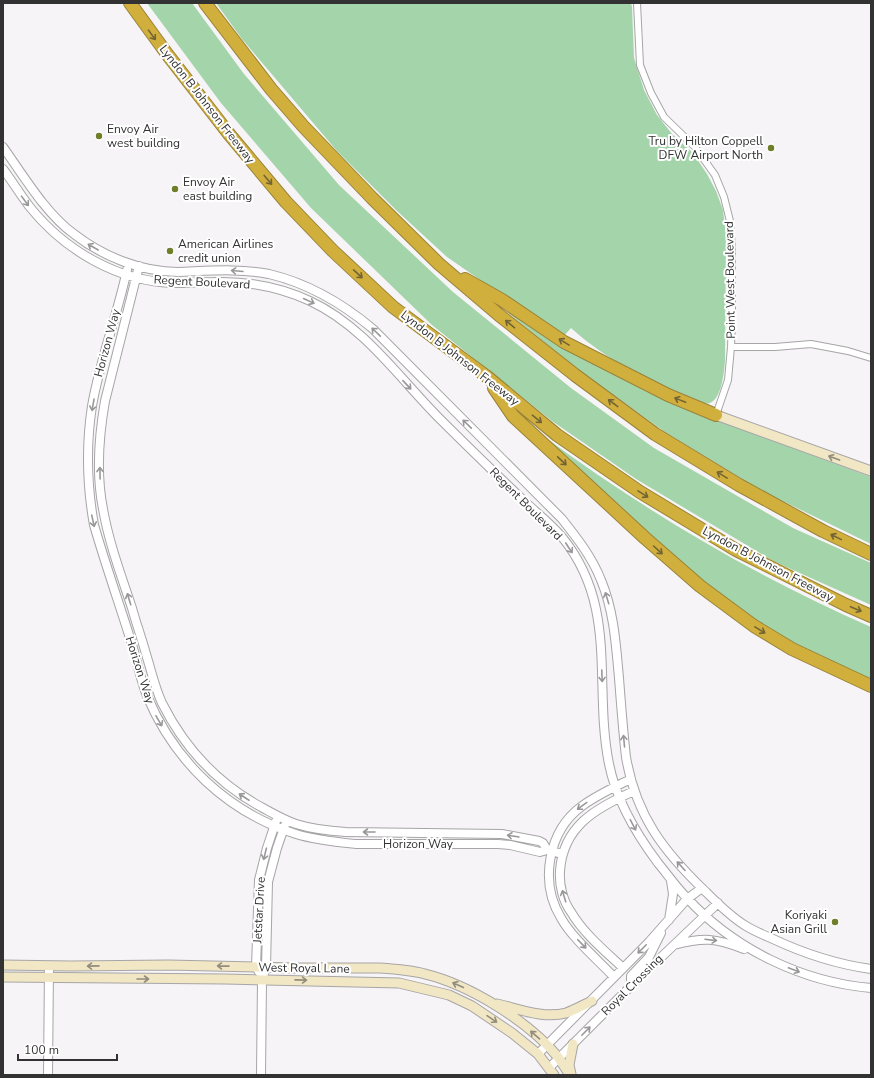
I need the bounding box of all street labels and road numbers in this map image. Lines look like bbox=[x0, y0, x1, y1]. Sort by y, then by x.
street label: Lyndon B Johnson Freeway bbox=[156, 42, 259, 167]
street label: Point West Boulevard bbox=[721, 221, 739, 339]
street label: Regent Boulevard bbox=[153, 271, 251, 293]
street label: Horizon Way bbox=[90, 306, 124, 379]
street label: Lyndon B Johnson Freeway bbox=[398, 307, 523, 410]
street label: Regent Boulevard bbox=[486, 464, 566, 544]
street label: Lyndon B Johnson Freeway bbox=[700, 523, 837, 606]
street label: Horizon Way bbox=[122, 634, 159, 706]
street label: Horizon Way bbox=[383, 836, 454, 852]
street label: Jetstar Drive bbox=[249, 876, 269, 945]
street label: Royal Crossing bbox=[598, 951, 666, 1019]
street label: West Royal Lane bbox=[258, 959, 350, 977]

